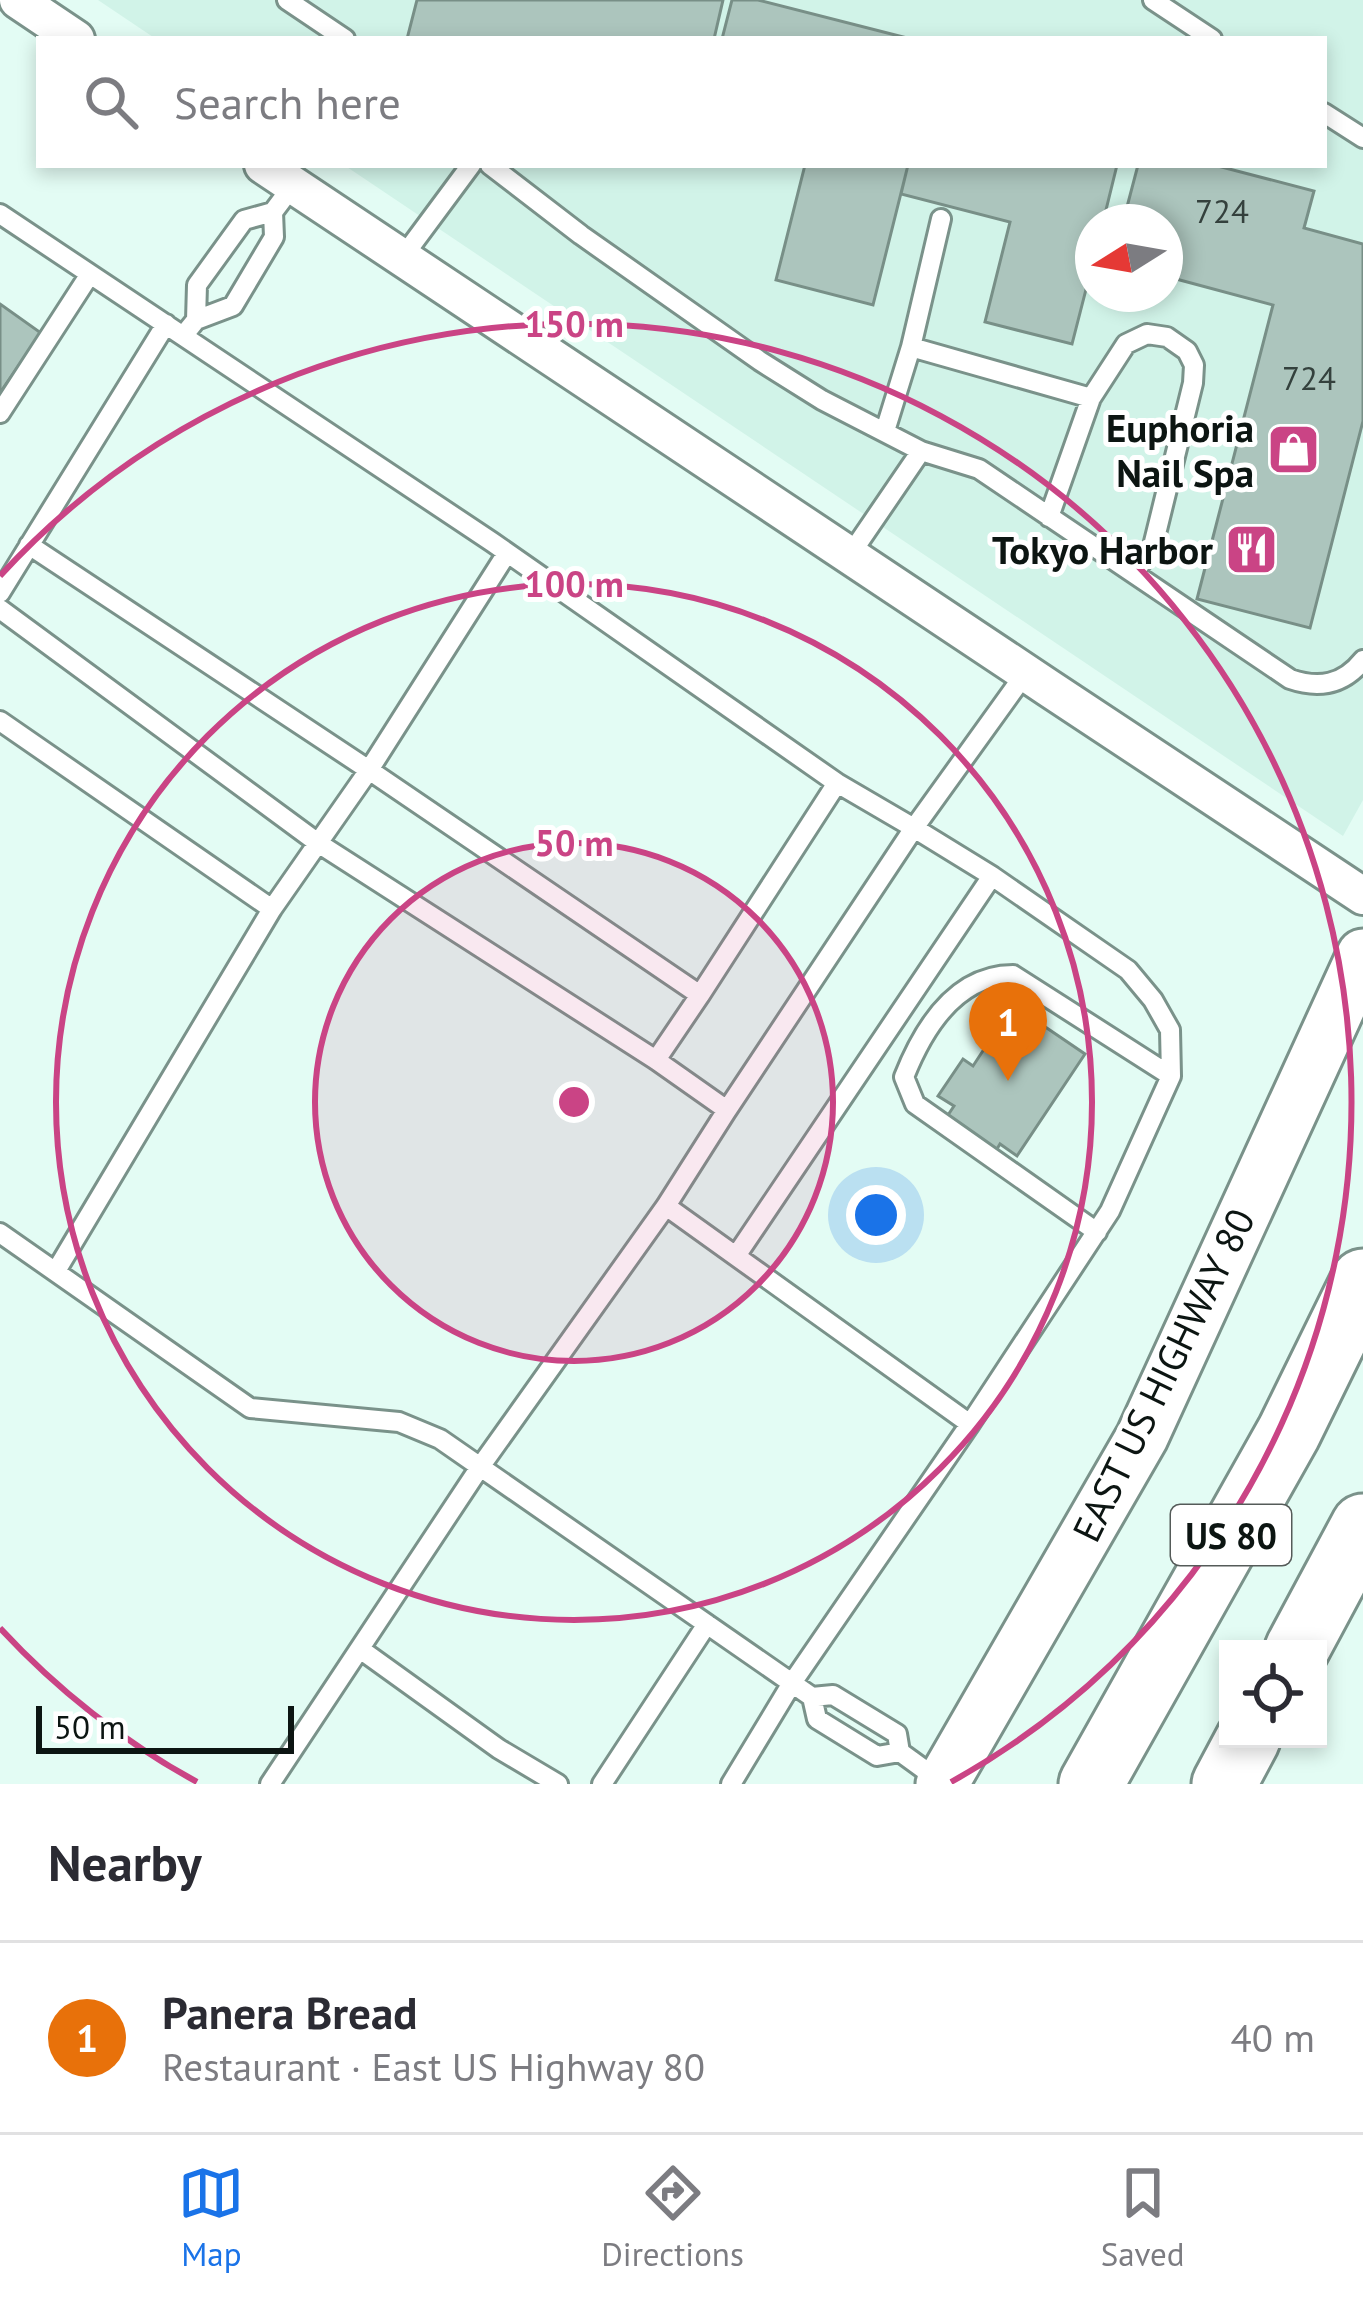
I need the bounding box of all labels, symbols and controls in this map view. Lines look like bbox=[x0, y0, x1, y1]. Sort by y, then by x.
search box bbox=[36, 36, 1327, 168]
icon: search bbox=[78, 69, 144, 135]
text: Search here bbox=[174, 73, 401, 131]
house number: 724 bbox=[1195, 189, 1249, 232]
north arrow bbox=[1075, 204, 1183, 312]
text: 150 m bbox=[524, 300, 624, 347]
house number: 724 bbox=[1282, 356, 1336, 399]
place label: Euphoria Nail Spa bbox=[1106, 402, 1254, 498]
shop icon: Euphoria Nail Spa bbox=[1265, 421, 1321, 477]
restaurant icon: Tokyo Harbor bbox=[1224, 521, 1280, 577]
place label: Tokyo Harbor bbox=[992, 524, 1213, 575]
text: 100 m bbox=[524, 560, 624, 607]
text: 50 m bbox=[535, 819, 613, 866]
pin: 1 bbox=[969, 982, 1047, 1081]
centre of rings bbox=[553, 1081, 595, 1123]
your location bbox=[846, 1185, 906, 1245]
street label: EAST US HIGHWAY 80 bbox=[1060, 1200, 1266, 1550]
road number: US 80 bbox=[1171, 1505, 1291, 1565]
map controls bbox=[1219, 1640, 1327, 1748]
button: locate bbox=[1219, 1640, 1327, 1748]
scale bar bbox=[36, 1700, 294, 1753]
text: 50 m bbox=[54, 1705, 126, 1748]
text: Nearby bbox=[48, 1829, 202, 1895]
text: Panera Bread bbox=[162, 1983, 417, 2041]
text: 1 bbox=[76, 2012, 98, 2063]
text: 40 m bbox=[1230, 2012, 1315, 2063]
text: Restaurant · East US Highway 80 bbox=[162, 2041, 705, 2092]
tab: Map bbox=[178, 2160, 244, 2275]
tab: Directions bbox=[601, 2160, 744, 2275]
tab: Saved bbox=[1101, 2160, 1185, 2275]

